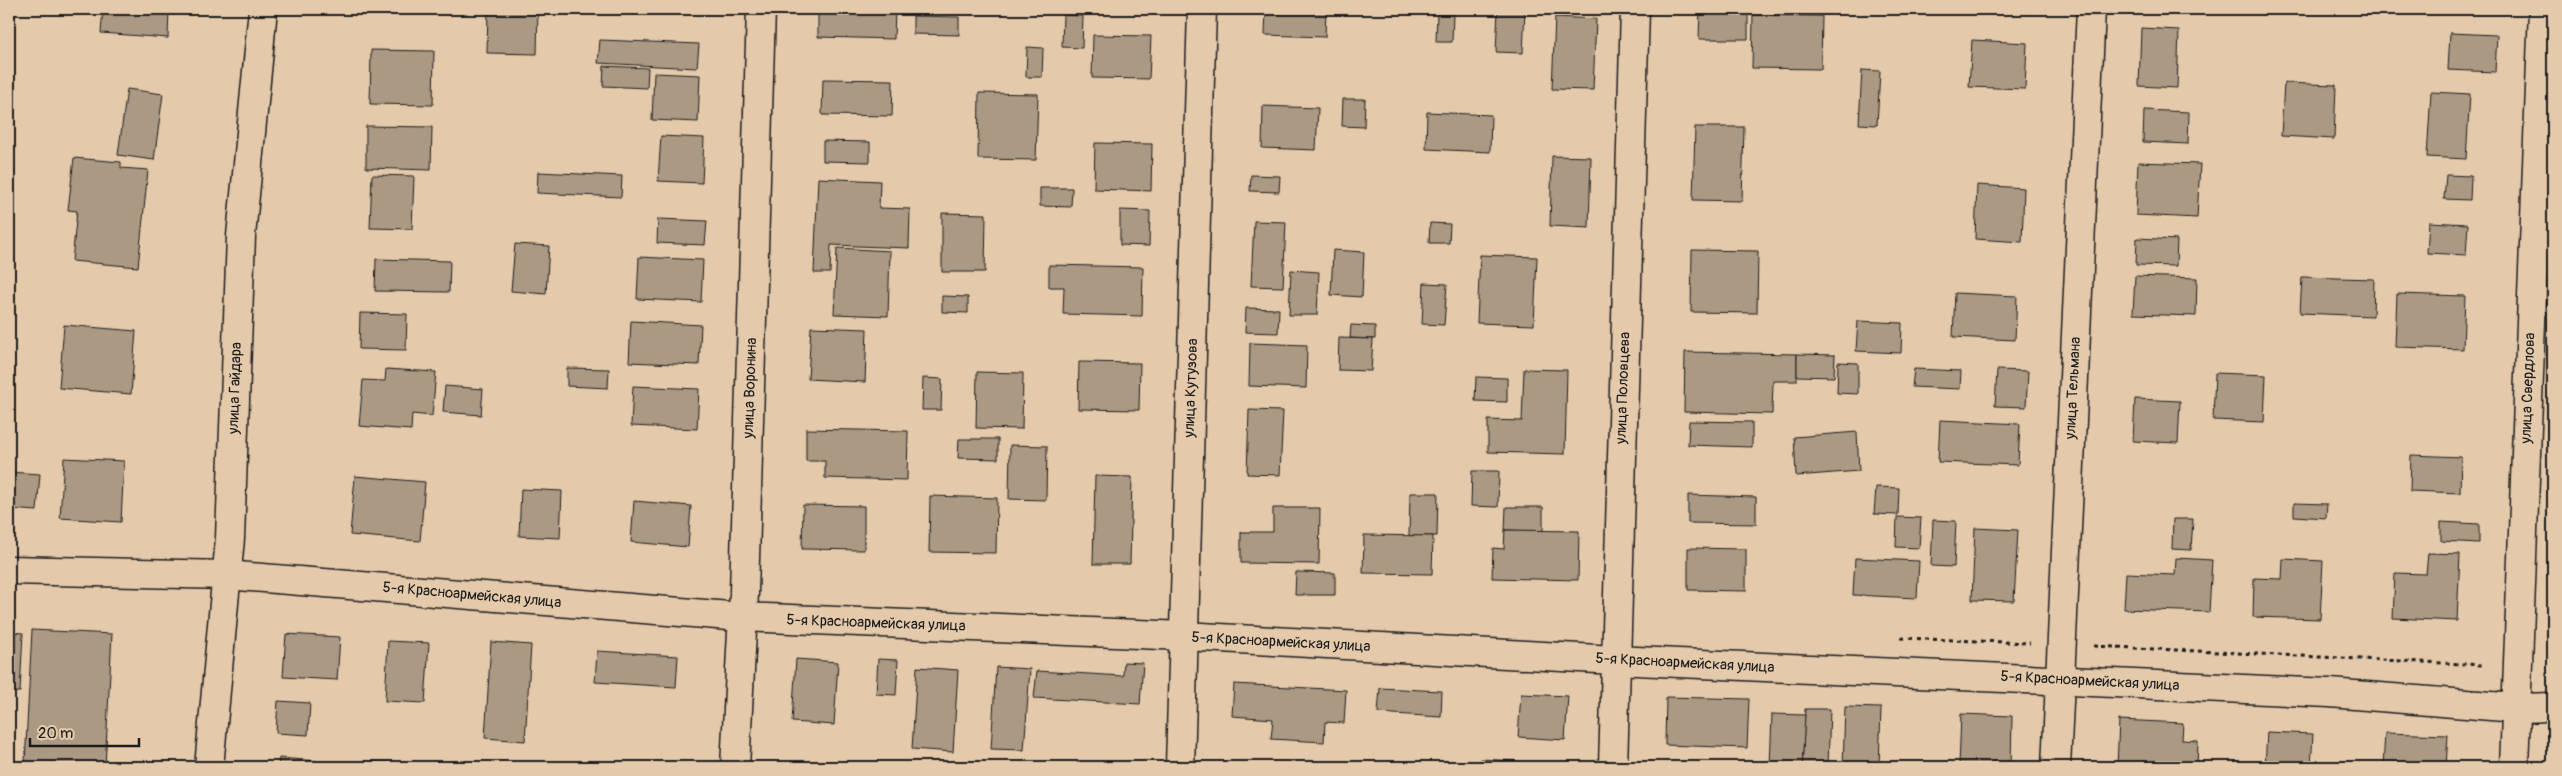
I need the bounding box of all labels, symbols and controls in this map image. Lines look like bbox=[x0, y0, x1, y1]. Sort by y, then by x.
street label: улица Половцева bbox=[1612, 332, 1634, 445]
street label: улица Свердлова bbox=[2517, 332, 2539, 445]
street label: улица Тельмана bbox=[2061, 336, 2085, 441]
street label: улица Воронина bbox=[739, 337, 761, 440]
street label: улица Кутузова bbox=[1180, 338, 1202, 439]
street label: улица Гайдара bbox=[224, 342, 246, 435]
street label: 5-я Красноармейская улица bbox=[382, 578, 562, 612]
street label: 5-я Красноармейская улица bbox=[786, 610, 966, 636]
street label: 5-я Красноармейская улица bbox=[1191, 628, 1371, 656]
street label: 5-я Красноармейская улица bbox=[1595, 649, 1775, 677]
street label: 5-я Красноармейская улица bbox=[2000, 667, 2180, 695]
scale bar bbox=[30, 716, 139, 748]
text: 20 m bbox=[38, 724, 73, 743]

